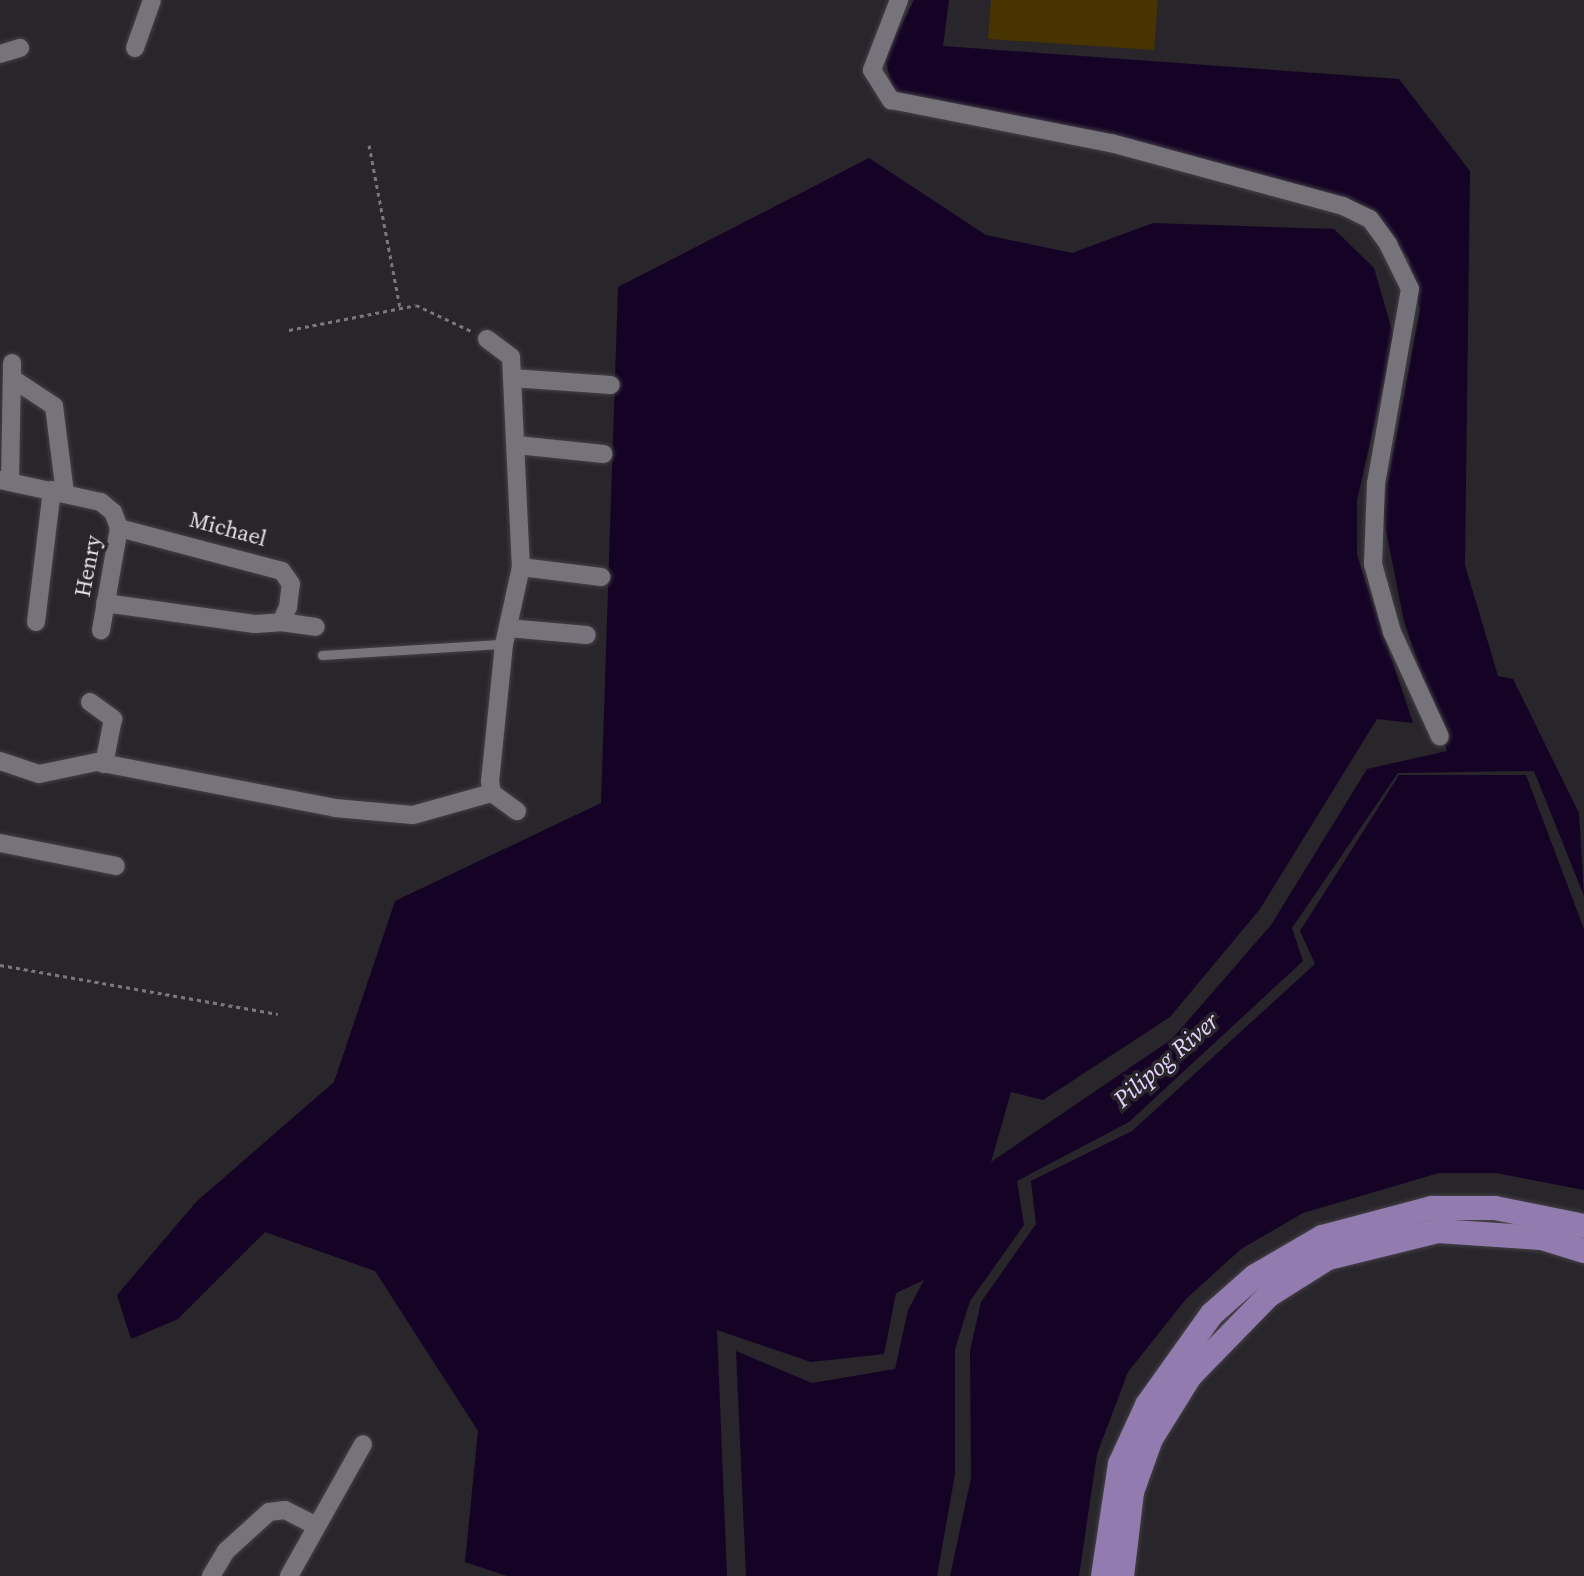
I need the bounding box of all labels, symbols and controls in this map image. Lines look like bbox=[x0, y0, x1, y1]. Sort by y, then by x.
street label: Michael bbox=[186, 506, 270, 552]
street label: Henry bbox=[69, 533, 107, 599]
water label: Pilipog River bbox=[1108, 1007, 1224, 1113]

